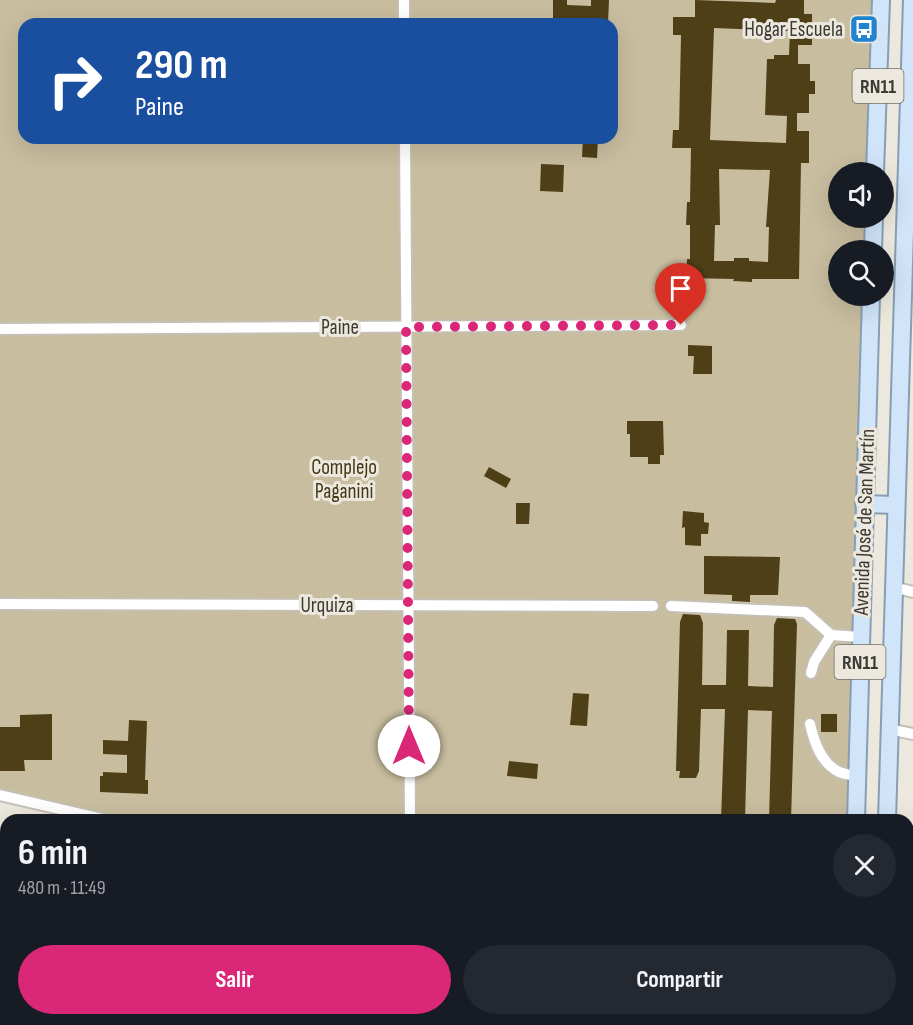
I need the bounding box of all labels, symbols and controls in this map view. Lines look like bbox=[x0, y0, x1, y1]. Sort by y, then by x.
bus stop icon: Hogar Escuela bbox=[848, 13, 880, 45]
place label: Hogar Escuela bbox=[744, 17, 843, 42]
text: 290 m bbox=[135, 40, 228, 91]
icon: right bbox=[36, 42, 114, 120]
road number: RN11 bbox=[852, 69, 904, 103]
text: Paine bbox=[135, 91, 184, 123]
map controls bbox=[828, 162, 894, 306]
button: sound bbox=[828, 162, 894, 228]
button: search bbox=[828, 240, 894, 306]
pin bbox=[655, 263, 706, 325]
icon: arrive bbox=[664, 272, 697, 305]
street label: Paine bbox=[321, 315, 359, 340]
street label: Avenida José de San Martín bbox=[849, 428, 880, 617]
park label: Complejo Paganini bbox=[311, 455, 377, 504]
street label: Urquiza bbox=[300, 593, 354, 618]
road number: RN11 bbox=[834, 645, 886, 679]
position arrow bbox=[377, 714, 441, 778]
text: 6 min bbox=[18, 832, 88, 875]
button: close bbox=[833, 834, 896, 897]
text: 480 m · 11:49 bbox=[18, 876, 106, 900]
button: Salir bbox=[18, 945, 451, 1014]
button: Compartir bbox=[463, 945, 896, 1014]

